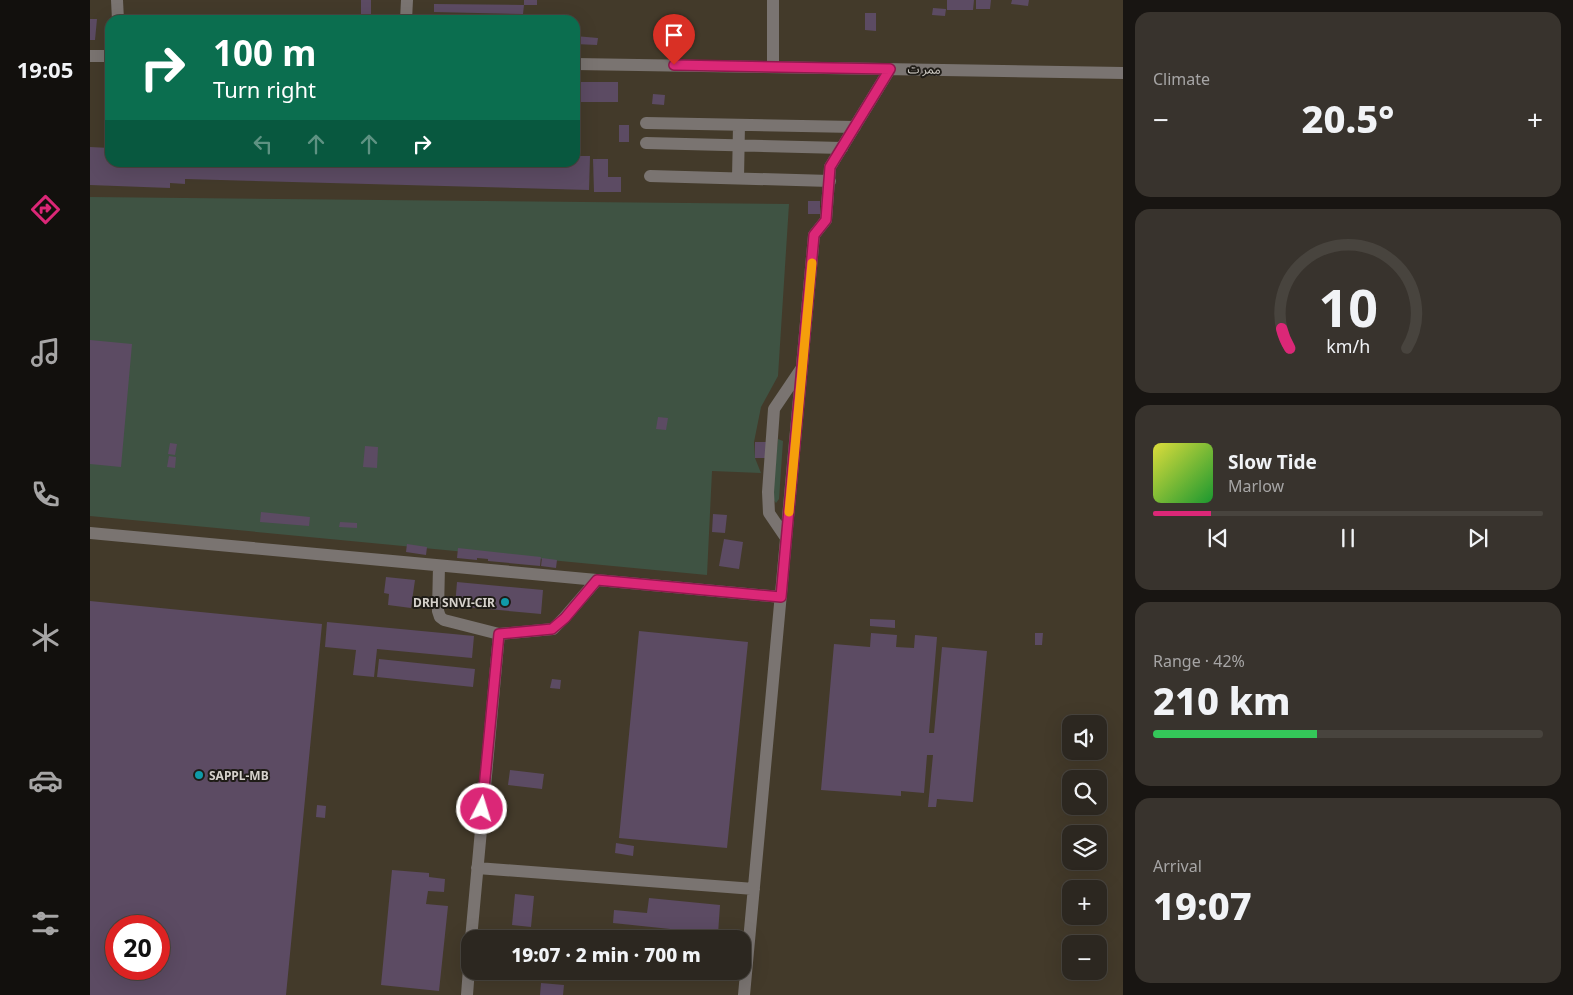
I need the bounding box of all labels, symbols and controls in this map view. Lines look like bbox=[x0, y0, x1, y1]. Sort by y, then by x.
pin bbox=[653, 14, 695, 65]
icon: arrive bbox=[660, 21, 688, 49]
text: 100 m bbox=[213, 29, 316, 76]
icon: right bbox=[130, 35, 195, 100]
text: 19:05 bbox=[17, 54, 73, 84]
street label: ممر ت bbox=[907, 60, 941, 78]
text: Climate bbox=[1153, 68, 1210, 90]
text: Turn right bbox=[213, 74, 316, 104]
text: 20.5° bbox=[1302, 92, 1394, 144]
text: − bbox=[1153, 100, 1169, 138]
text: + bbox=[1527, 100, 1543, 138]
icon: left bbox=[249, 130, 277, 158]
icon: ahead bbox=[302, 130, 330, 158]
icon: ahead bbox=[355, 130, 383, 158]
icon: right bbox=[408, 130, 436, 158]
icon: directions bbox=[28, 192, 63, 227]
text: 10 bbox=[1318, 271, 1378, 342]
text: km/h bbox=[1326, 334, 1370, 358]
icon: music bbox=[28, 335, 63, 370]
text: Slow Tide bbox=[1228, 449, 1317, 475]
text: Marlow bbox=[1228, 475, 1284, 497]
icon: phone bbox=[28, 477, 63, 512]
icon: previous bbox=[1204, 524, 1232, 552]
icon: pause bbox=[1334, 524, 1362, 552]
icon: next bbox=[1464, 524, 1492, 552]
place label: DRH SNVI-CIR bbox=[413, 594, 495, 611]
marker: DRH SNVI-CIR bbox=[499, 596, 511, 608]
icon: climate bbox=[28, 620, 63, 655]
text: Range · 42% bbox=[1153, 650, 1245, 672]
text: 210 km bbox=[1153, 674, 1291, 726]
map controls bbox=[1062, 715, 1107, 980]
button: sound bbox=[1062, 715, 1107, 760]
icon: car bbox=[28, 763, 63, 798]
place label: SAPPL-MB bbox=[209, 767, 269, 784]
marker: SAPPL-MB bbox=[193, 769, 205, 781]
button: search bbox=[1062, 770, 1107, 815]
position arrow bbox=[455, 782, 507, 834]
button: layers bbox=[1062, 825, 1107, 870]
text: Arrival bbox=[1153, 855, 1202, 877]
text: 19:07 bbox=[1153, 879, 1252, 931]
button: + bbox=[1062, 880, 1107, 925]
icon: filters bbox=[28, 906, 63, 941]
speed limit sign: 20 bbox=[105, 915, 170, 980]
button: − bbox=[1062, 935, 1107, 980]
text: 19:07 · 2 min · 700 m bbox=[511, 942, 701, 968]

